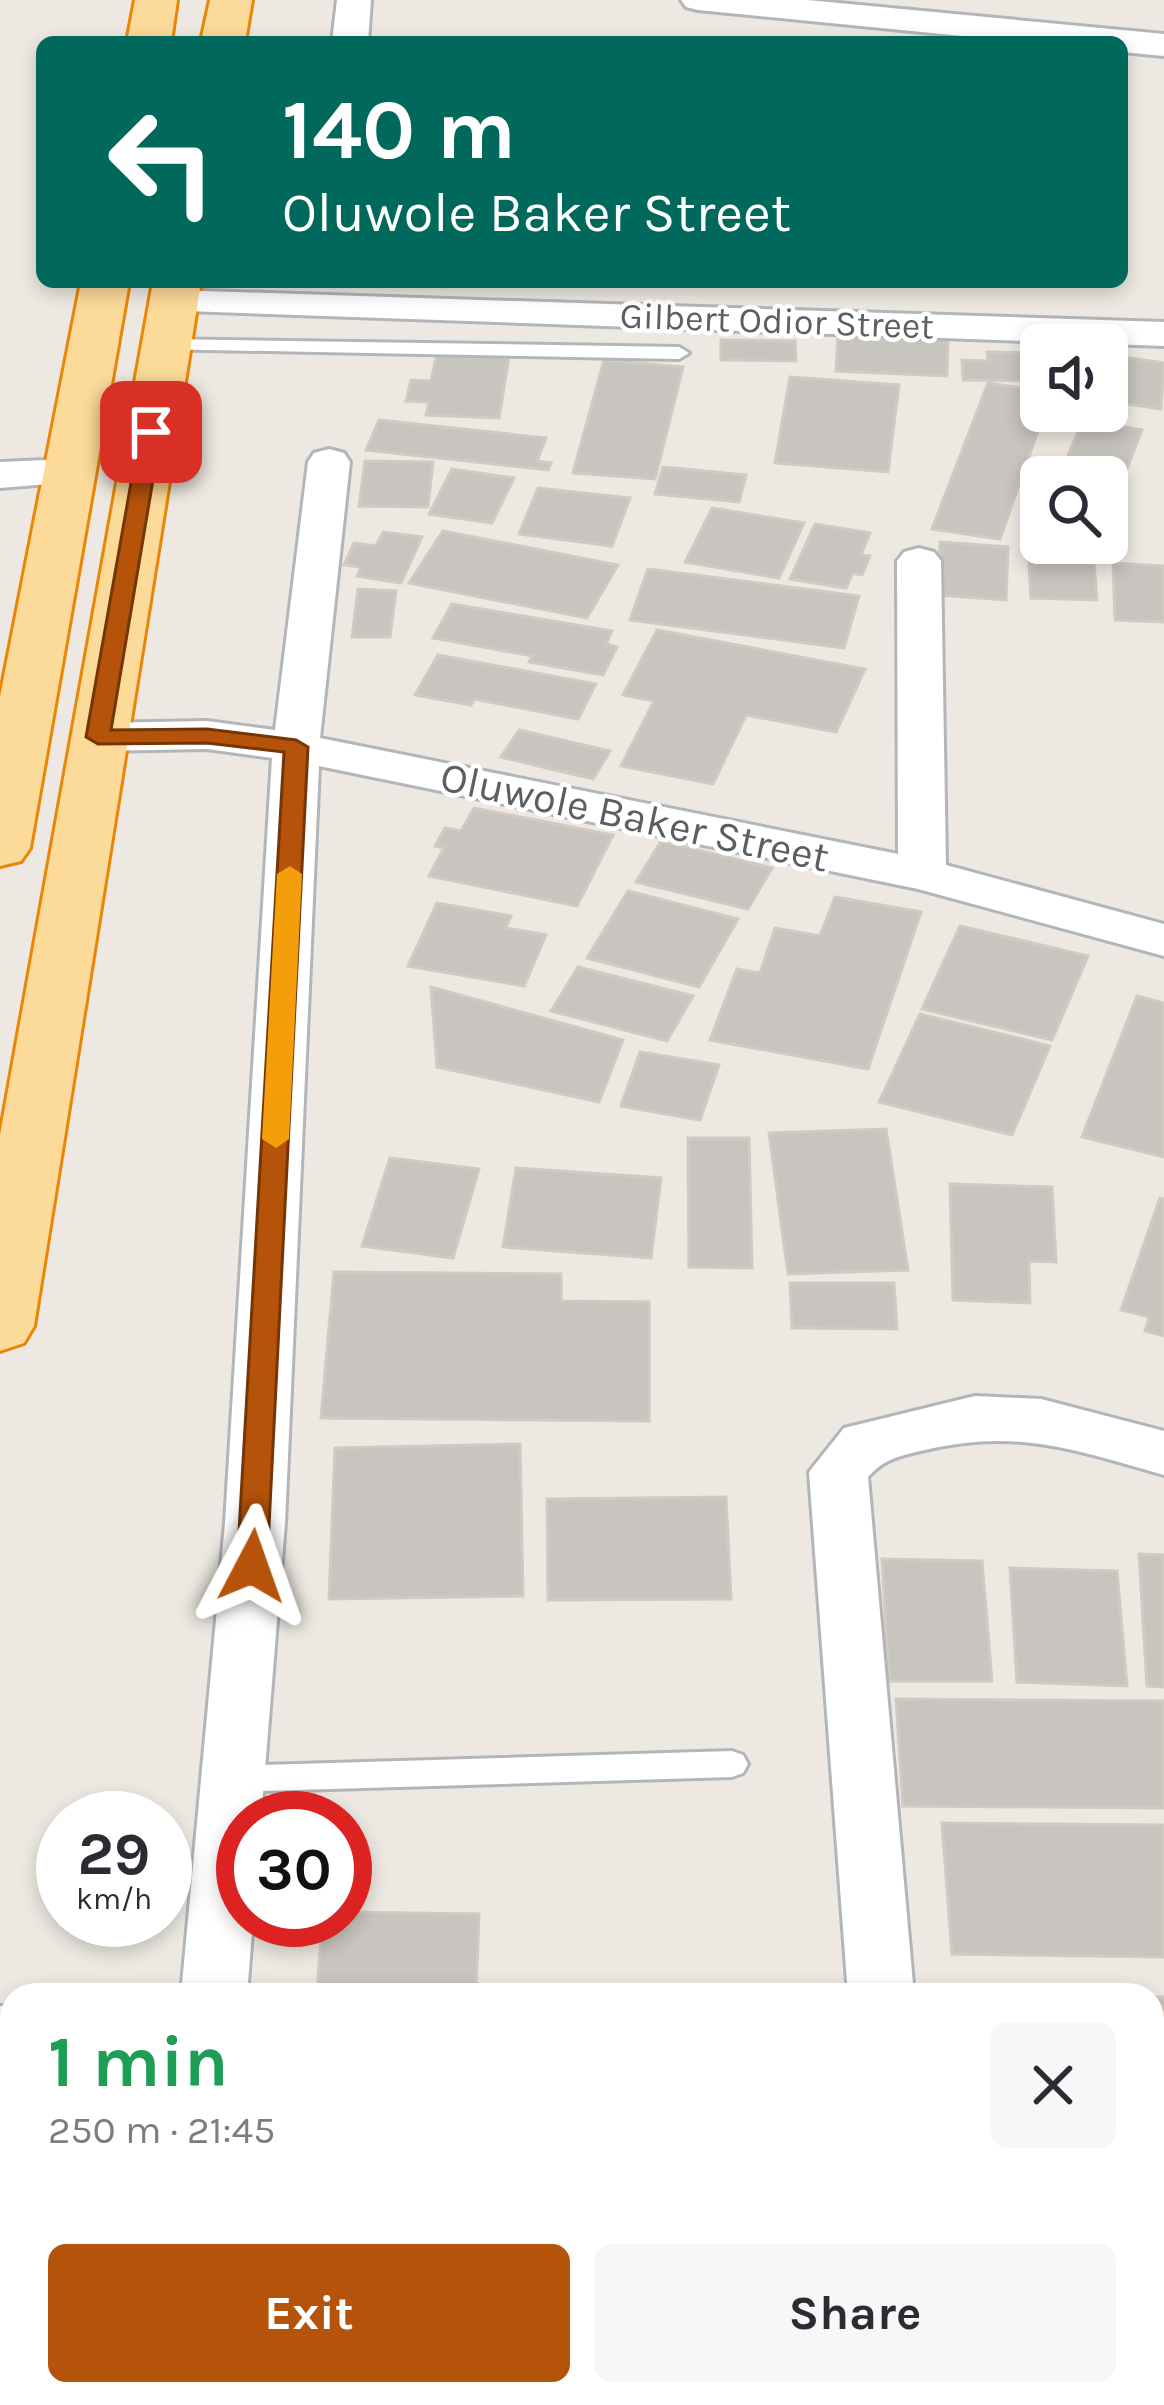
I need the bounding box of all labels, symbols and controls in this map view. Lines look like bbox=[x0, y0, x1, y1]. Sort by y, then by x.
text: 140 m bbox=[282, 81, 516, 179]
icon: left bbox=[84, 84, 240, 240]
text: Oluwole Baker Street bbox=[282, 181, 791, 245]
street label: Gilbert Odior Street bbox=[619, 295, 935, 347]
map controls bbox=[1020, 324, 1128, 564]
button: sound bbox=[1020, 324, 1128, 432]
pin bbox=[100, 381, 202, 483]
icon: arrive bbox=[118, 399, 184, 465]
button: search bbox=[1020, 456, 1128, 564]
street label: Oluwole Baker Street bbox=[436, 751, 834, 883]
position arrow bbox=[189, 1503, 315, 1629]
speed limit sign: 30 bbox=[216, 1791, 372, 1947]
text: 29 bbox=[78, 1819, 150, 1889]
text: km/h bbox=[76, 1881, 152, 1917]
text: 1 min bbox=[48, 2020, 229, 2104]
button: close bbox=[990, 2022, 1116, 2148]
text: 250 m · 21:45 bbox=[48, 2107, 275, 2153]
button: Exit bbox=[48, 2244, 570, 2382]
button: Share bbox=[594, 2244, 1116, 2382]

